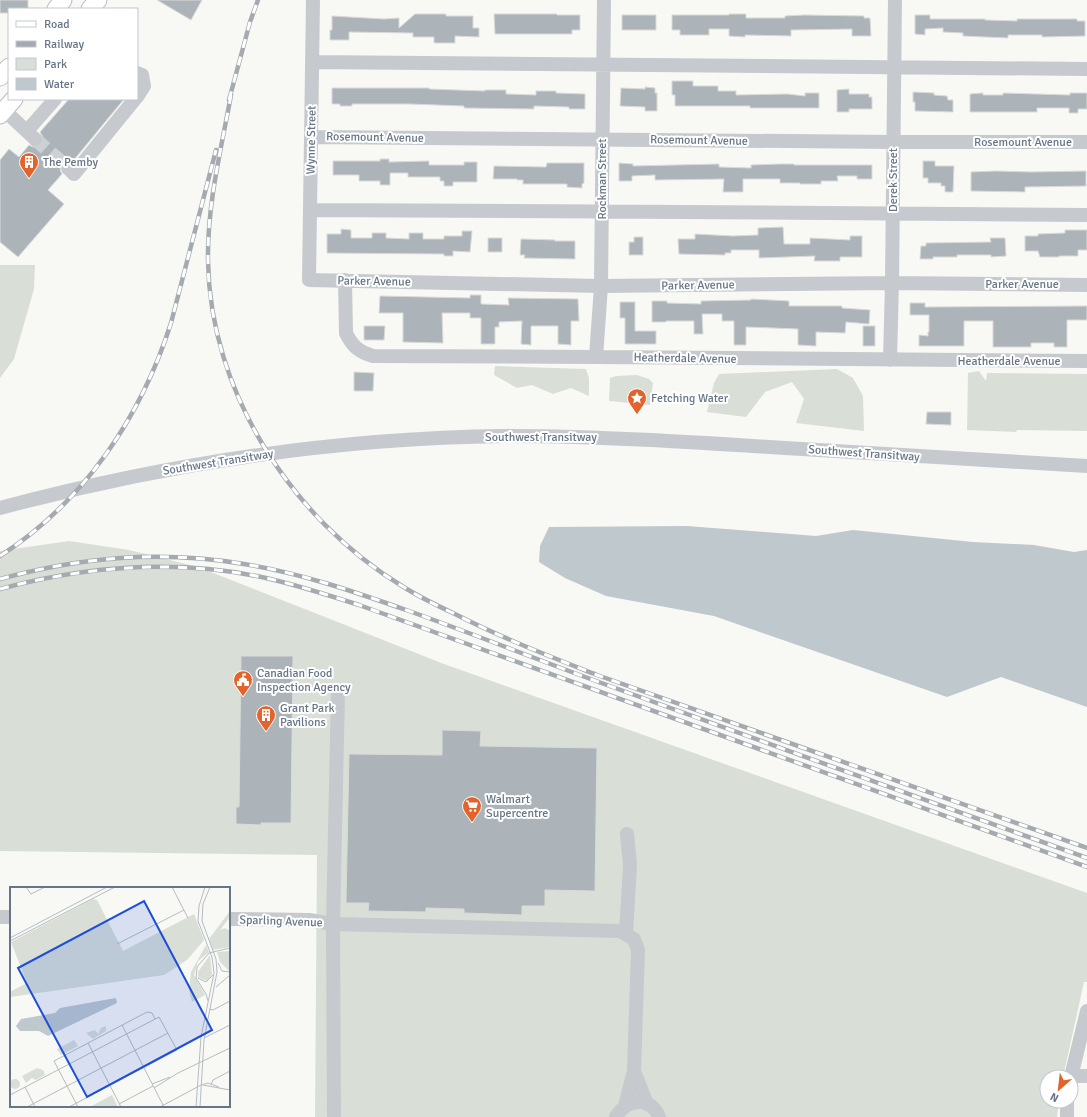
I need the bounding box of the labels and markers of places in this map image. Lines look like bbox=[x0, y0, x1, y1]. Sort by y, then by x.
building icon: The Pemby bbox=[18, 151, 40, 179]
place label: The Pemby bbox=[43, 155, 98, 170]
place icon: Fetching Water bbox=[626, 387, 648, 415]
place label: Fetching Water bbox=[651, 391, 729, 406]
place label: Canadian Food Inspection Agency bbox=[257, 666, 351, 695]
public building icon: Canadian Food Inspection Agency bbox=[232, 669, 254, 697]
place label: Grant Park Pavilions bbox=[280, 701, 335, 730]
building icon: Grant Park Pavilions bbox=[255, 704, 277, 732]
place label: Walmart Supercentre bbox=[486, 792, 548, 821]
supermarket icon: Walmart Supercentre bbox=[461, 795, 483, 823]

